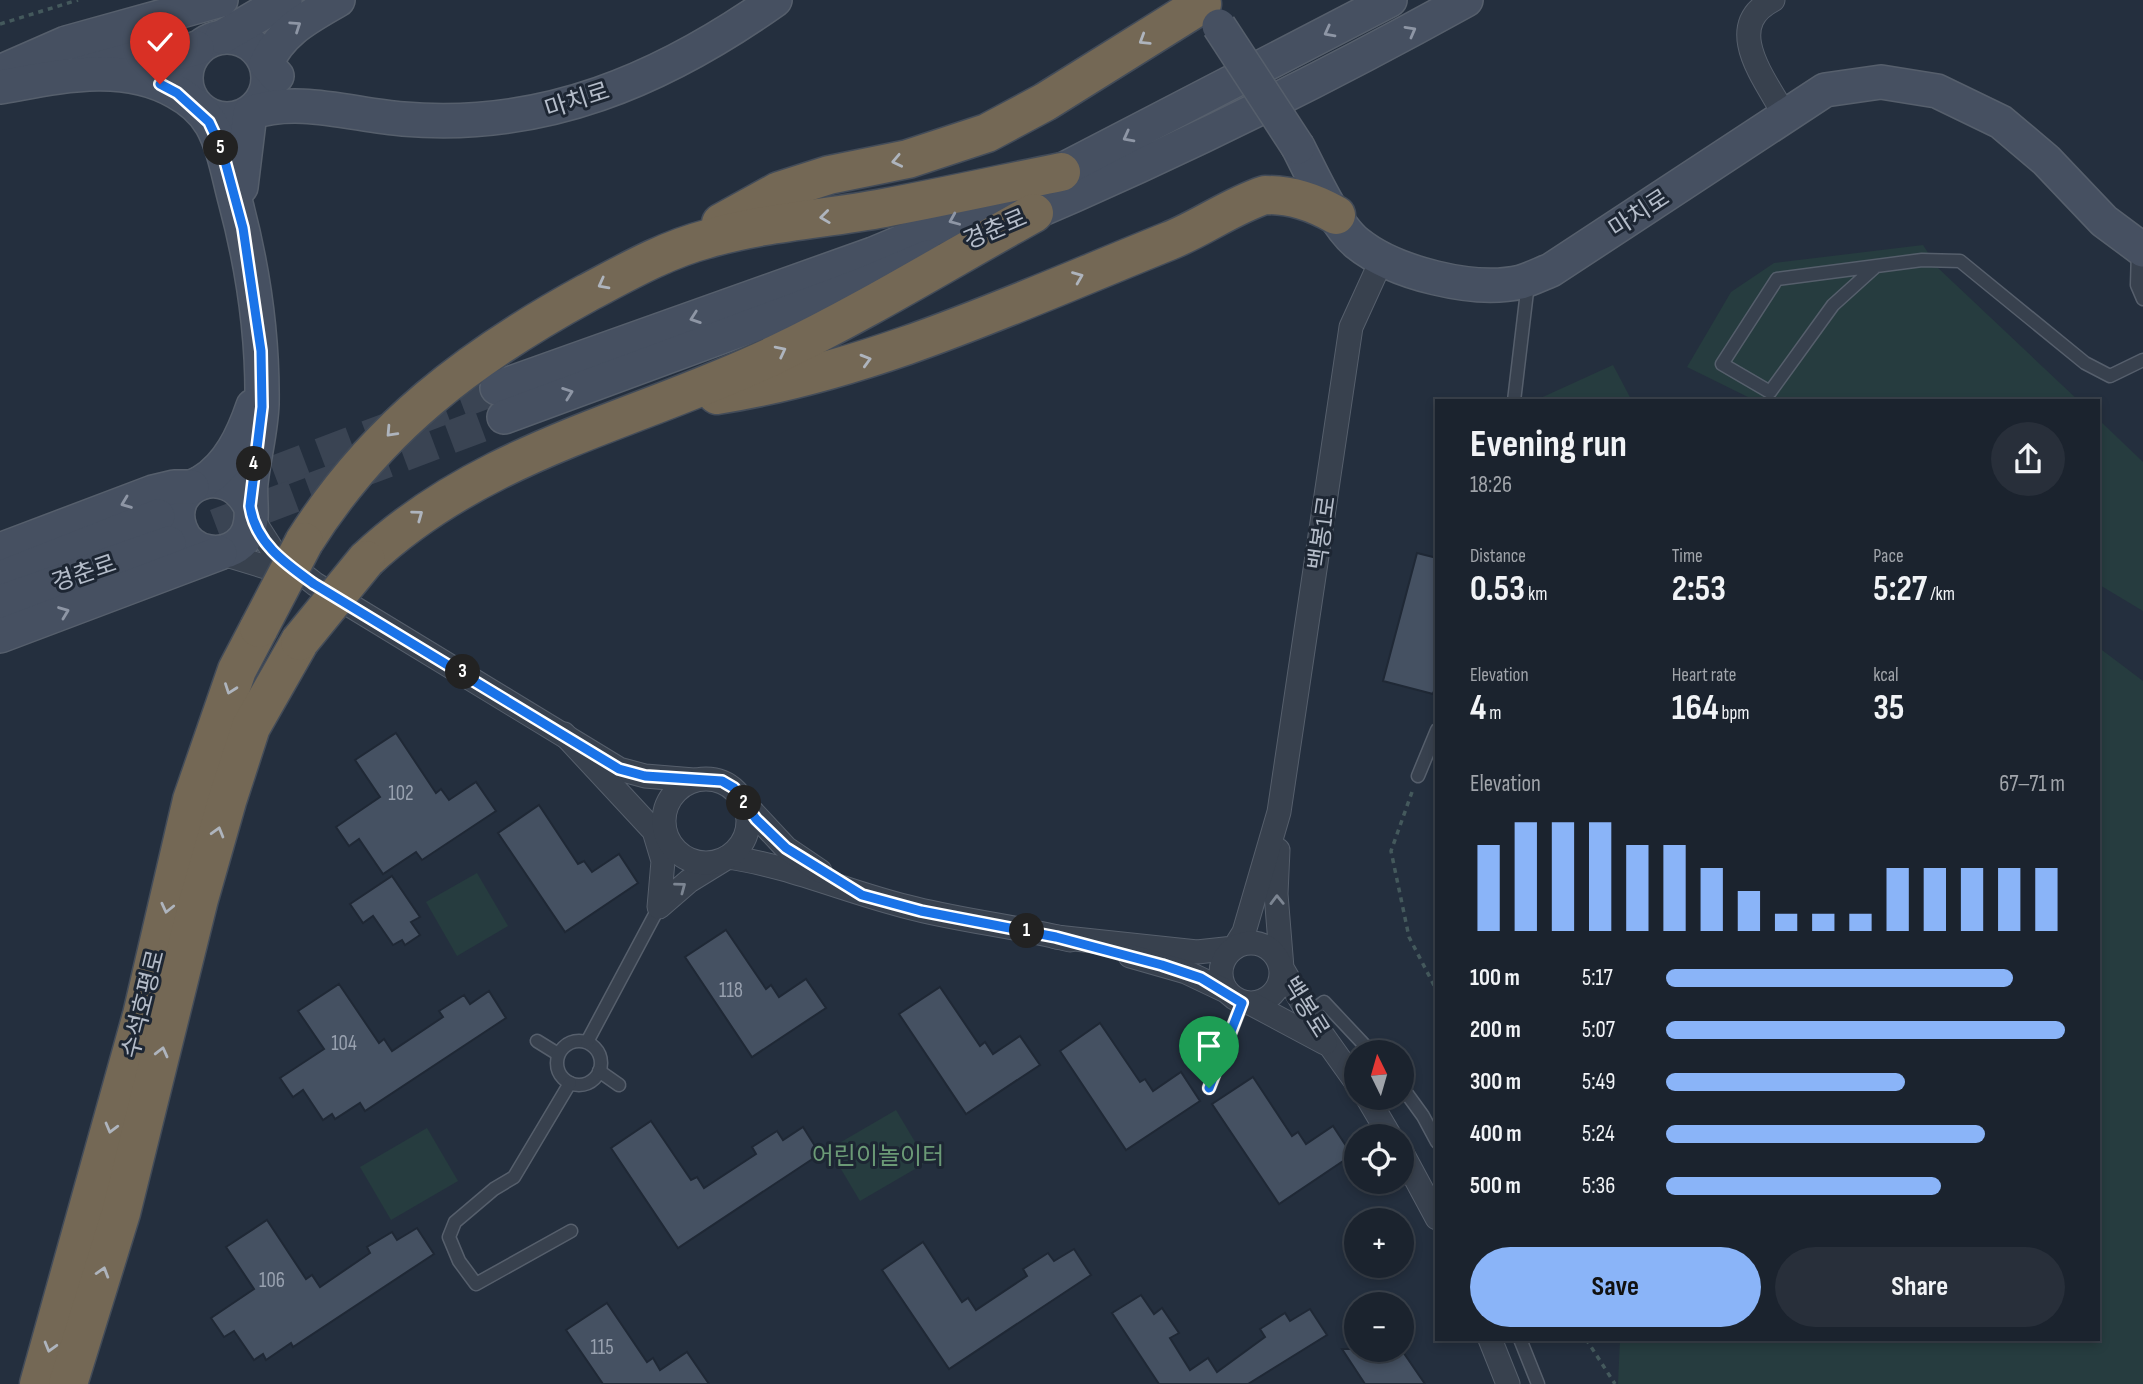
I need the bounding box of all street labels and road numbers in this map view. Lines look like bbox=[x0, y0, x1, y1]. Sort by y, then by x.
street label: 마치로 bbox=[541, 76, 613, 125]
street label: 마치로 bbox=[1604, 183, 1675, 244]
street label: 경춘로 bbox=[959, 203, 1031, 256]
street label: 백봉1로 bbox=[1303, 494, 1342, 572]
street label: 경춘로 bbox=[48, 549, 120, 598]
street label: 수석호평로 bbox=[116, 947, 171, 1061]
street label: 백봉로 bbox=[1276, 971, 1335, 1043]

